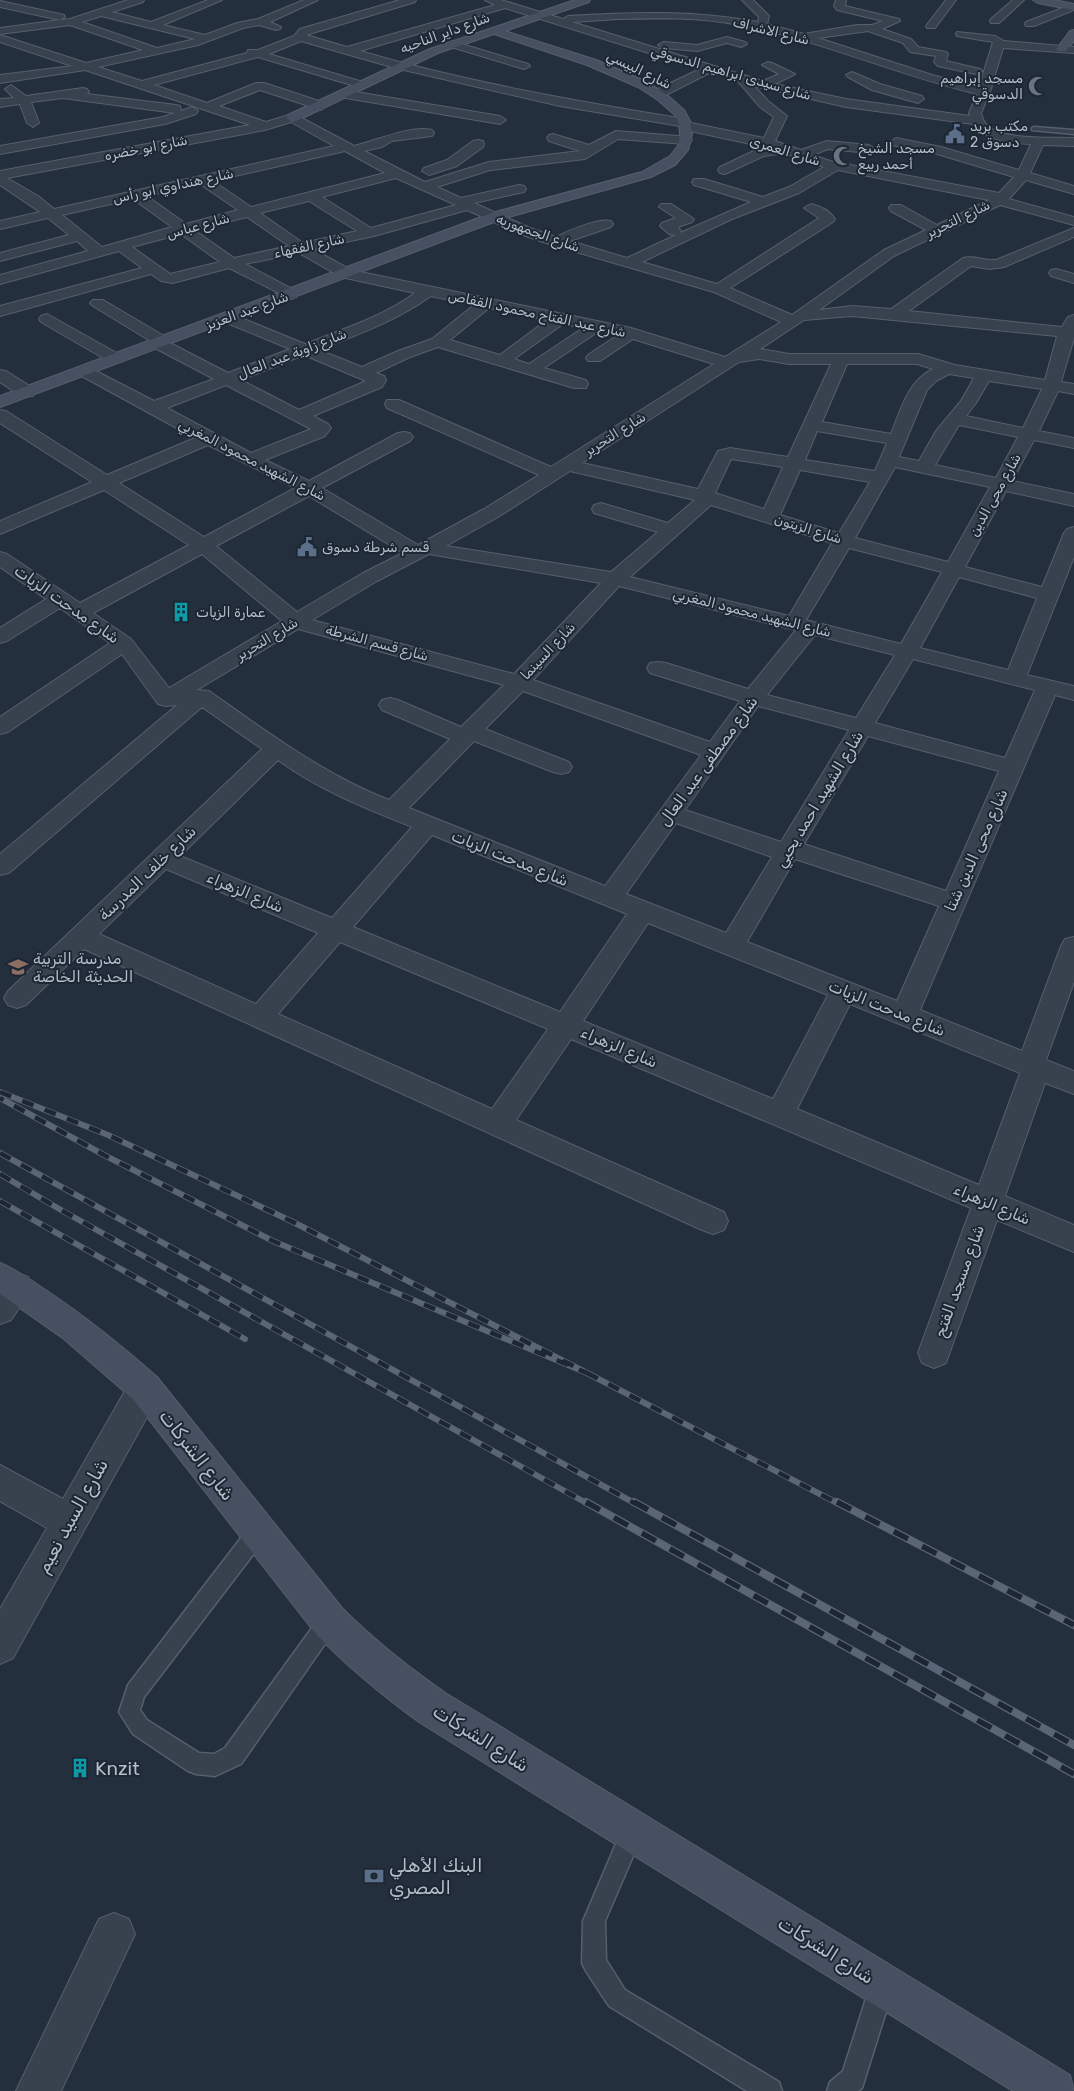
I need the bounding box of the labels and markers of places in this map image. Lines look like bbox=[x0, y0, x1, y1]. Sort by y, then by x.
place label: مسجد إبراهيم الدسوقي bbox=[940, 70, 1023, 105]
mosque icon: مسجد إبراهيم الدسوقي bbox=[1027, 75, 1049, 97]
place label: مكتب بريد دسوق 2 bbox=[970, 118, 1028, 151]
public building icon: مكتب بريد دسوق 2 bbox=[944, 123, 966, 145]
place label: مسجد الشيخ أحمد ربيع bbox=[858, 140, 935, 175]
mosque icon: مسجد الشيخ أحمد ربيع bbox=[832, 145, 854, 167]
public building icon: قسم شرطة دسوق bbox=[296, 536, 318, 558]
place label: قسم شرطة دسوق bbox=[322, 539, 429, 556]
building icon: عمارة الزيات bbox=[170, 601, 192, 623]
place label: عمارة الزيات bbox=[196, 604, 266, 621]
place label: مدرسة التربية الحديثة الخاصة bbox=[33, 949, 133, 986]
school or university icon: مدرسة التربية الحديثة الخاصة bbox=[7, 956, 29, 978]
building icon: Knzit bbox=[69, 1757, 91, 1779]
place label: Knzit bbox=[95, 1757, 140, 1780]
place label: البنك الأهلي المصري bbox=[389, 1854, 482, 1901]
bank icon: البنك الأهلي المصري bbox=[363, 1865, 385, 1887]

